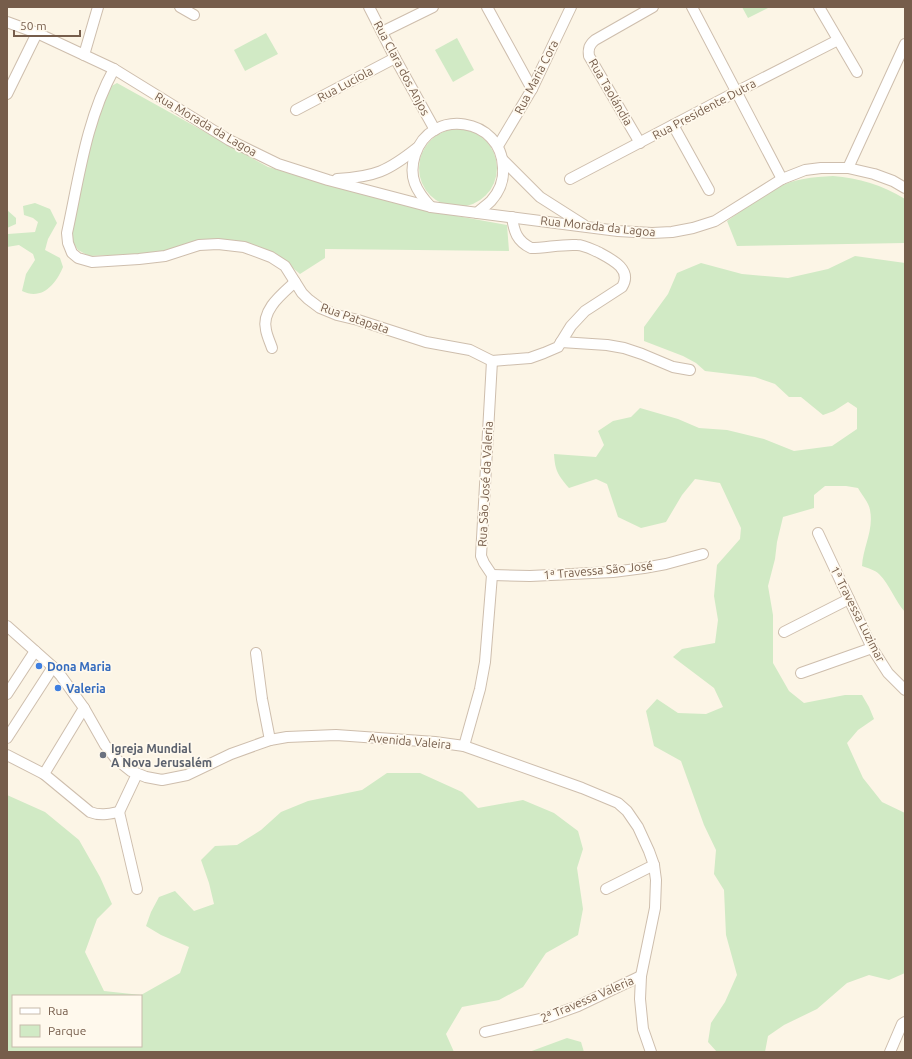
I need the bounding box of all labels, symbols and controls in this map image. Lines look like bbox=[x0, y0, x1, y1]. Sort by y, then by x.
scale bar bbox=[14, 12, 80, 38]
text: 50 m bbox=[20, 19, 47, 32]
street label: Rua Clara dos Anjos bbox=[372, 19, 432, 117]
street label: Rua Maria Cora bbox=[512, 38, 560, 116]
street label: Rua Taolándia bbox=[587, 56, 635, 128]
street label: Rua Luciola bbox=[315, 64, 375, 104]
street label: Rua Presidente Dutra bbox=[650, 76, 758, 142]
street label: Rua Morada da Lagoa bbox=[153, 89, 259, 159]
street label: Rua Morada da Lagoa bbox=[540, 213, 656, 239]
street label: Rua Patapata bbox=[319, 300, 391, 336]
street label: Rua São José da Valeria bbox=[475, 421, 495, 547]
street label: 1ª Travessa São José bbox=[543, 559, 653, 581]
street label: 1ª Travessa Luzimar bbox=[828, 564, 888, 664]
place label: Dona Maria bbox=[47, 660, 111, 673]
marker: Dona Maria bbox=[34, 661, 44, 671]
place label: Valeria bbox=[66, 682, 106, 695]
marker: Valeria bbox=[53, 683, 63, 693]
street label: Avenida Valeira bbox=[368, 731, 452, 751]
place label: Igreja Mundial A Nova Jerusalém bbox=[111, 742, 212, 769]
marker: Igreja Mundial A Nova Jerusalém bbox=[98, 750, 108, 760]
street label: 2ª Travessa Valeria bbox=[538, 974, 636, 1024]
legend bbox=[12, 995, 142, 1047]
text: Rua bbox=[48, 1004, 69, 1017]
text: Parque bbox=[48, 1024, 86, 1037]

